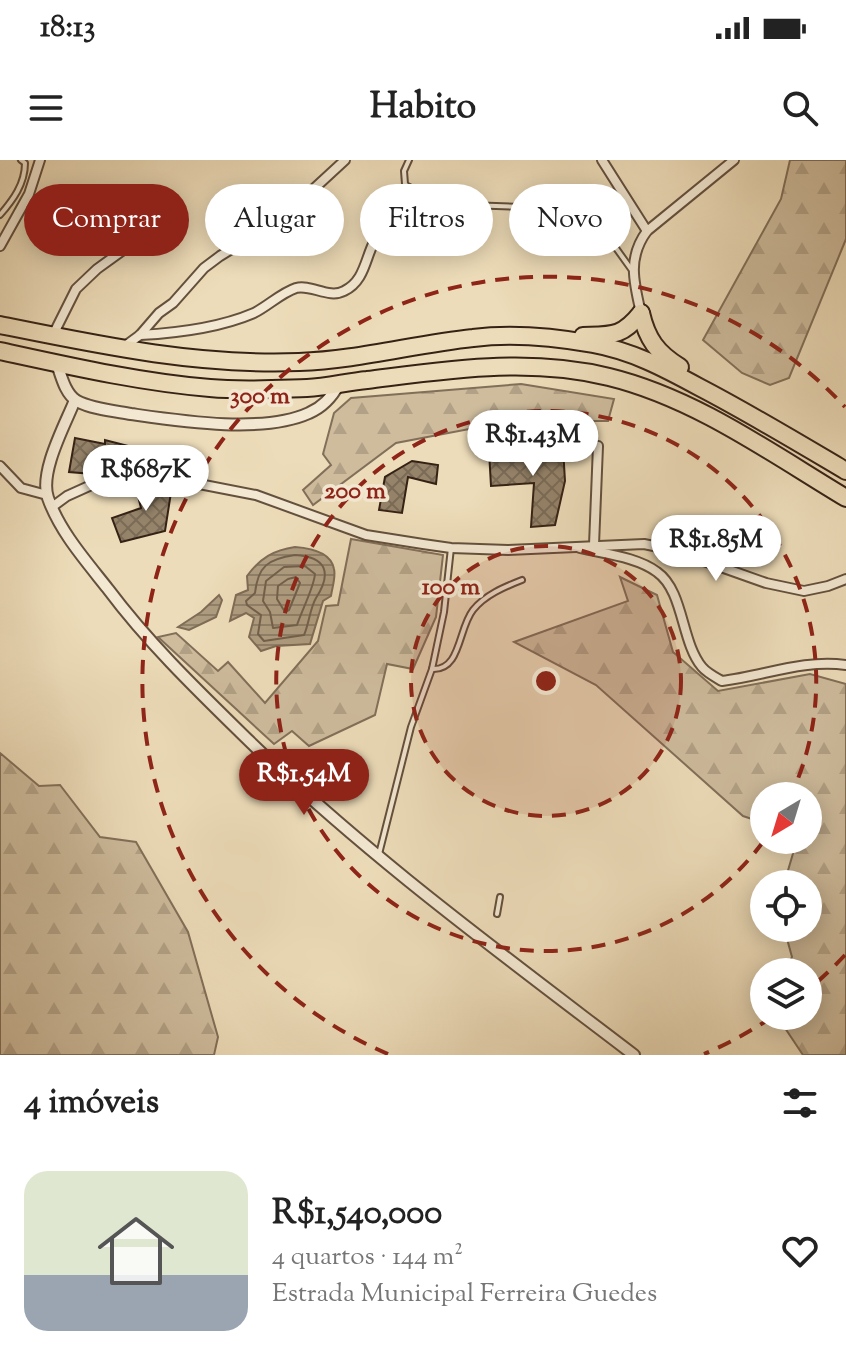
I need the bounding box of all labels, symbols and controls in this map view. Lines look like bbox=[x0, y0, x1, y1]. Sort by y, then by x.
text: 18:13 bbox=[40, 7, 95, 50]
text: Habito bbox=[370, 82, 476, 134]
icon: menu bbox=[24, 86, 68, 130]
icon: search bbox=[778, 86, 822, 130]
chip: Comprar bbox=[24, 184, 189, 256]
chip: Alugar bbox=[205, 184, 344, 256]
chip: Filtros bbox=[360, 184, 493, 256]
chip: Novo bbox=[509, 184, 631, 256]
text: 300 m bbox=[230, 380, 290, 414]
pin: R$1.43M bbox=[459, 410, 607, 478]
text: R$1.43M bbox=[485, 417, 581, 454]
pin: R$687K bbox=[81, 445, 211, 513]
text: R$687K bbox=[101, 452, 191, 489]
text: 200 m bbox=[324, 475, 386, 509]
pin: R$1.85M bbox=[642, 515, 790, 583]
text: R$1.85M bbox=[669, 522, 763, 559]
text: 100 m bbox=[422, 571, 480, 605]
centre of rings bbox=[532, 667, 560, 695]
pin: R$1.54M bbox=[230, 749, 378, 817]
text: R$1.54M bbox=[257, 756, 351, 793]
north arrow bbox=[750, 782, 822, 854]
map controls bbox=[750, 782, 822, 1030]
button: locate bbox=[750, 870, 822, 942]
button: layers bbox=[750, 958, 822, 1030]
text: 4 imóveis bbox=[24, 1079, 159, 1128]
icon: filters bbox=[778, 1081, 822, 1125]
text: R$1,540,000 bbox=[272, 1190, 442, 1239]
icon: home bbox=[88, 1203, 184, 1299]
icon: heart bbox=[778, 1229, 822, 1273]
text: 4 quartos · 144 m² bbox=[272, 1239, 463, 1276]
text: Estrada Municipal Ferreira Guedes bbox=[272, 1276, 657, 1313]

